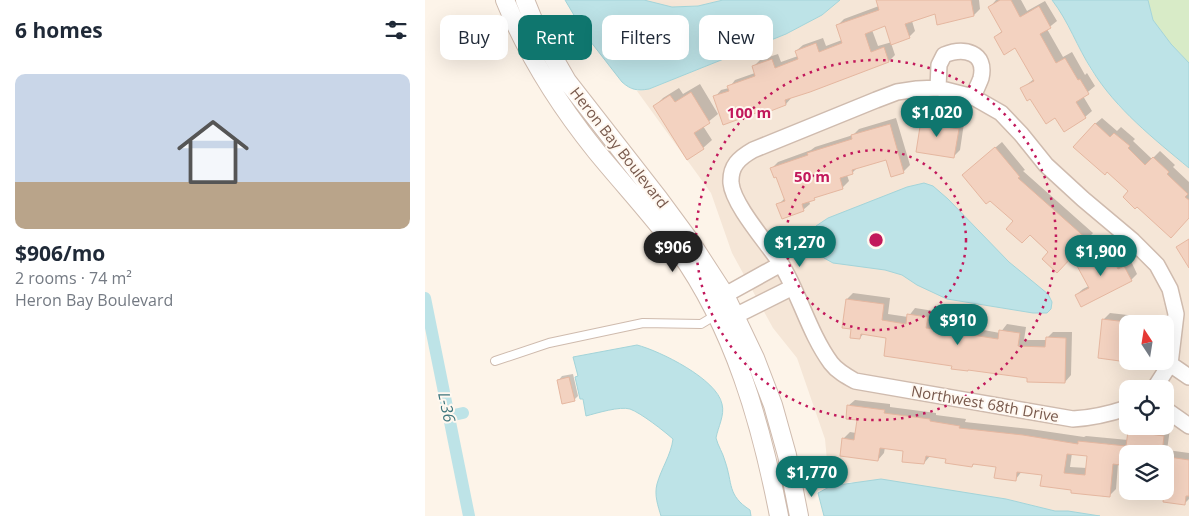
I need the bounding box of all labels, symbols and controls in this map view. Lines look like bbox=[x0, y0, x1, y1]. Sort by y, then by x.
chip: Buy bbox=[440, 15, 508, 60]
chip: Rent bbox=[518, 15, 592, 60]
chip: Filters bbox=[602, 15, 689, 60]
chip: New bbox=[699, 15, 773, 60]
text: 6 homes bbox=[15, 16, 103, 44]
icon: filters bbox=[382, 16, 410, 44]
street label: Heron Bay Boulevard bbox=[566, 83, 673, 212]
pin: $1,020 bbox=[896, 96, 978, 138]
text: $1,020 bbox=[912, 101, 962, 123]
text: 100 m bbox=[727, 102, 771, 122]
icon: home bbox=[168, 107, 258, 197]
text: 50 m bbox=[794, 166, 830, 186]
pin: $1,270 bbox=[759, 226, 841, 268]
pin: $906 bbox=[643, 230, 703, 273]
text: $1,270 bbox=[775, 231, 825, 253]
centre of rings bbox=[867, 231, 885, 249]
pin: $1,900 bbox=[1060, 234, 1142, 277]
text: $906 bbox=[655, 236, 691, 258]
text: $906/mo bbox=[15, 239, 105, 267]
text: $1,900 bbox=[1076, 240, 1126, 262]
text: 2 rooms · 74 m² bbox=[15, 267, 132, 289]
text: Heron Bay Boulevard bbox=[15, 289, 173, 311]
pin: $910 bbox=[928, 304, 988, 346]
text: $910 bbox=[940, 309, 976, 331]
north arrow bbox=[1119, 315, 1174, 370]
map controls bbox=[1119, 315, 1174, 500]
street label: Northwest 68th Drive bbox=[910, 380, 1061, 426]
button: locate bbox=[1119, 380, 1174, 435]
water label: L-36 bbox=[433, 390, 461, 424]
button: layers bbox=[1119, 445, 1174, 500]
pin: $1,770 bbox=[771, 456, 853, 498]
text: $1,770 bbox=[787, 461, 837, 483]

